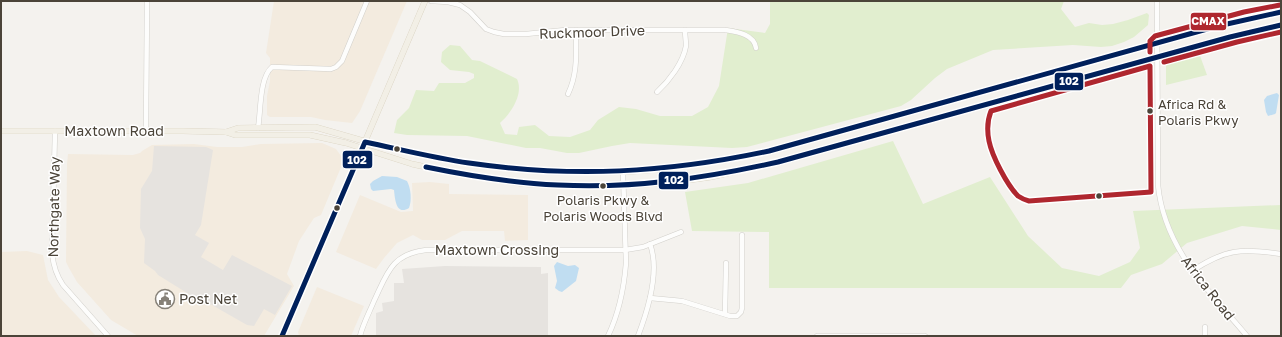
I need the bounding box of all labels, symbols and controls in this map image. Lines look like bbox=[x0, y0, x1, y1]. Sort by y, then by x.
line badge: CMAX bbox=[1190, 12, 1227, 31]
text: CMAX bbox=[1191, 14, 1225, 27]
street label: Ruckmoor Drive bbox=[539, 21, 645, 42]
line badge: 102 bbox=[1054, 72, 1084, 91]
text: 102 bbox=[1059, 74, 1079, 87]
place label: Africa Rd & Polaris Pkwy bbox=[1158, 96, 1239, 128]
marker: Africa Rd & Polaris Pkwy bbox=[1145, 106, 1155, 116]
street label: Maxtown Road bbox=[64, 122, 164, 139]
unlabelled marker bbox=[392, 144, 402, 154]
line badge: 102 bbox=[342, 150, 373, 169]
text: 102 bbox=[347, 153, 367, 166]
street label: Northgate Way bbox=[44, 156, 63, 258]
line badge: 102 bbox=[658, 171, 689, 190]
text: 102 bbox=[664, 173, 684, 186]
marker: Polaris Pkwy & Polaris Woods Blvd bbox=[598, 181, 608, 191]
unlabelled marker bbox=[1094, 191, 1104, 201]
place label: Polaris Pkwy & Polaris Woods Blvd bbox=[543, 192, 663, 224]
unlabelled marker bbox=[332, 203, 342, 213]
street label: Maxtown Crossing bbox=[435, 241, 559, 258]
street label: Africa Road bbox=[1178, 252, 1239, 323]
public building icon: Post Net bbox=[154, 288, 176, 310]
place label: Post Net bbox=[179, 290, 237, 307]

